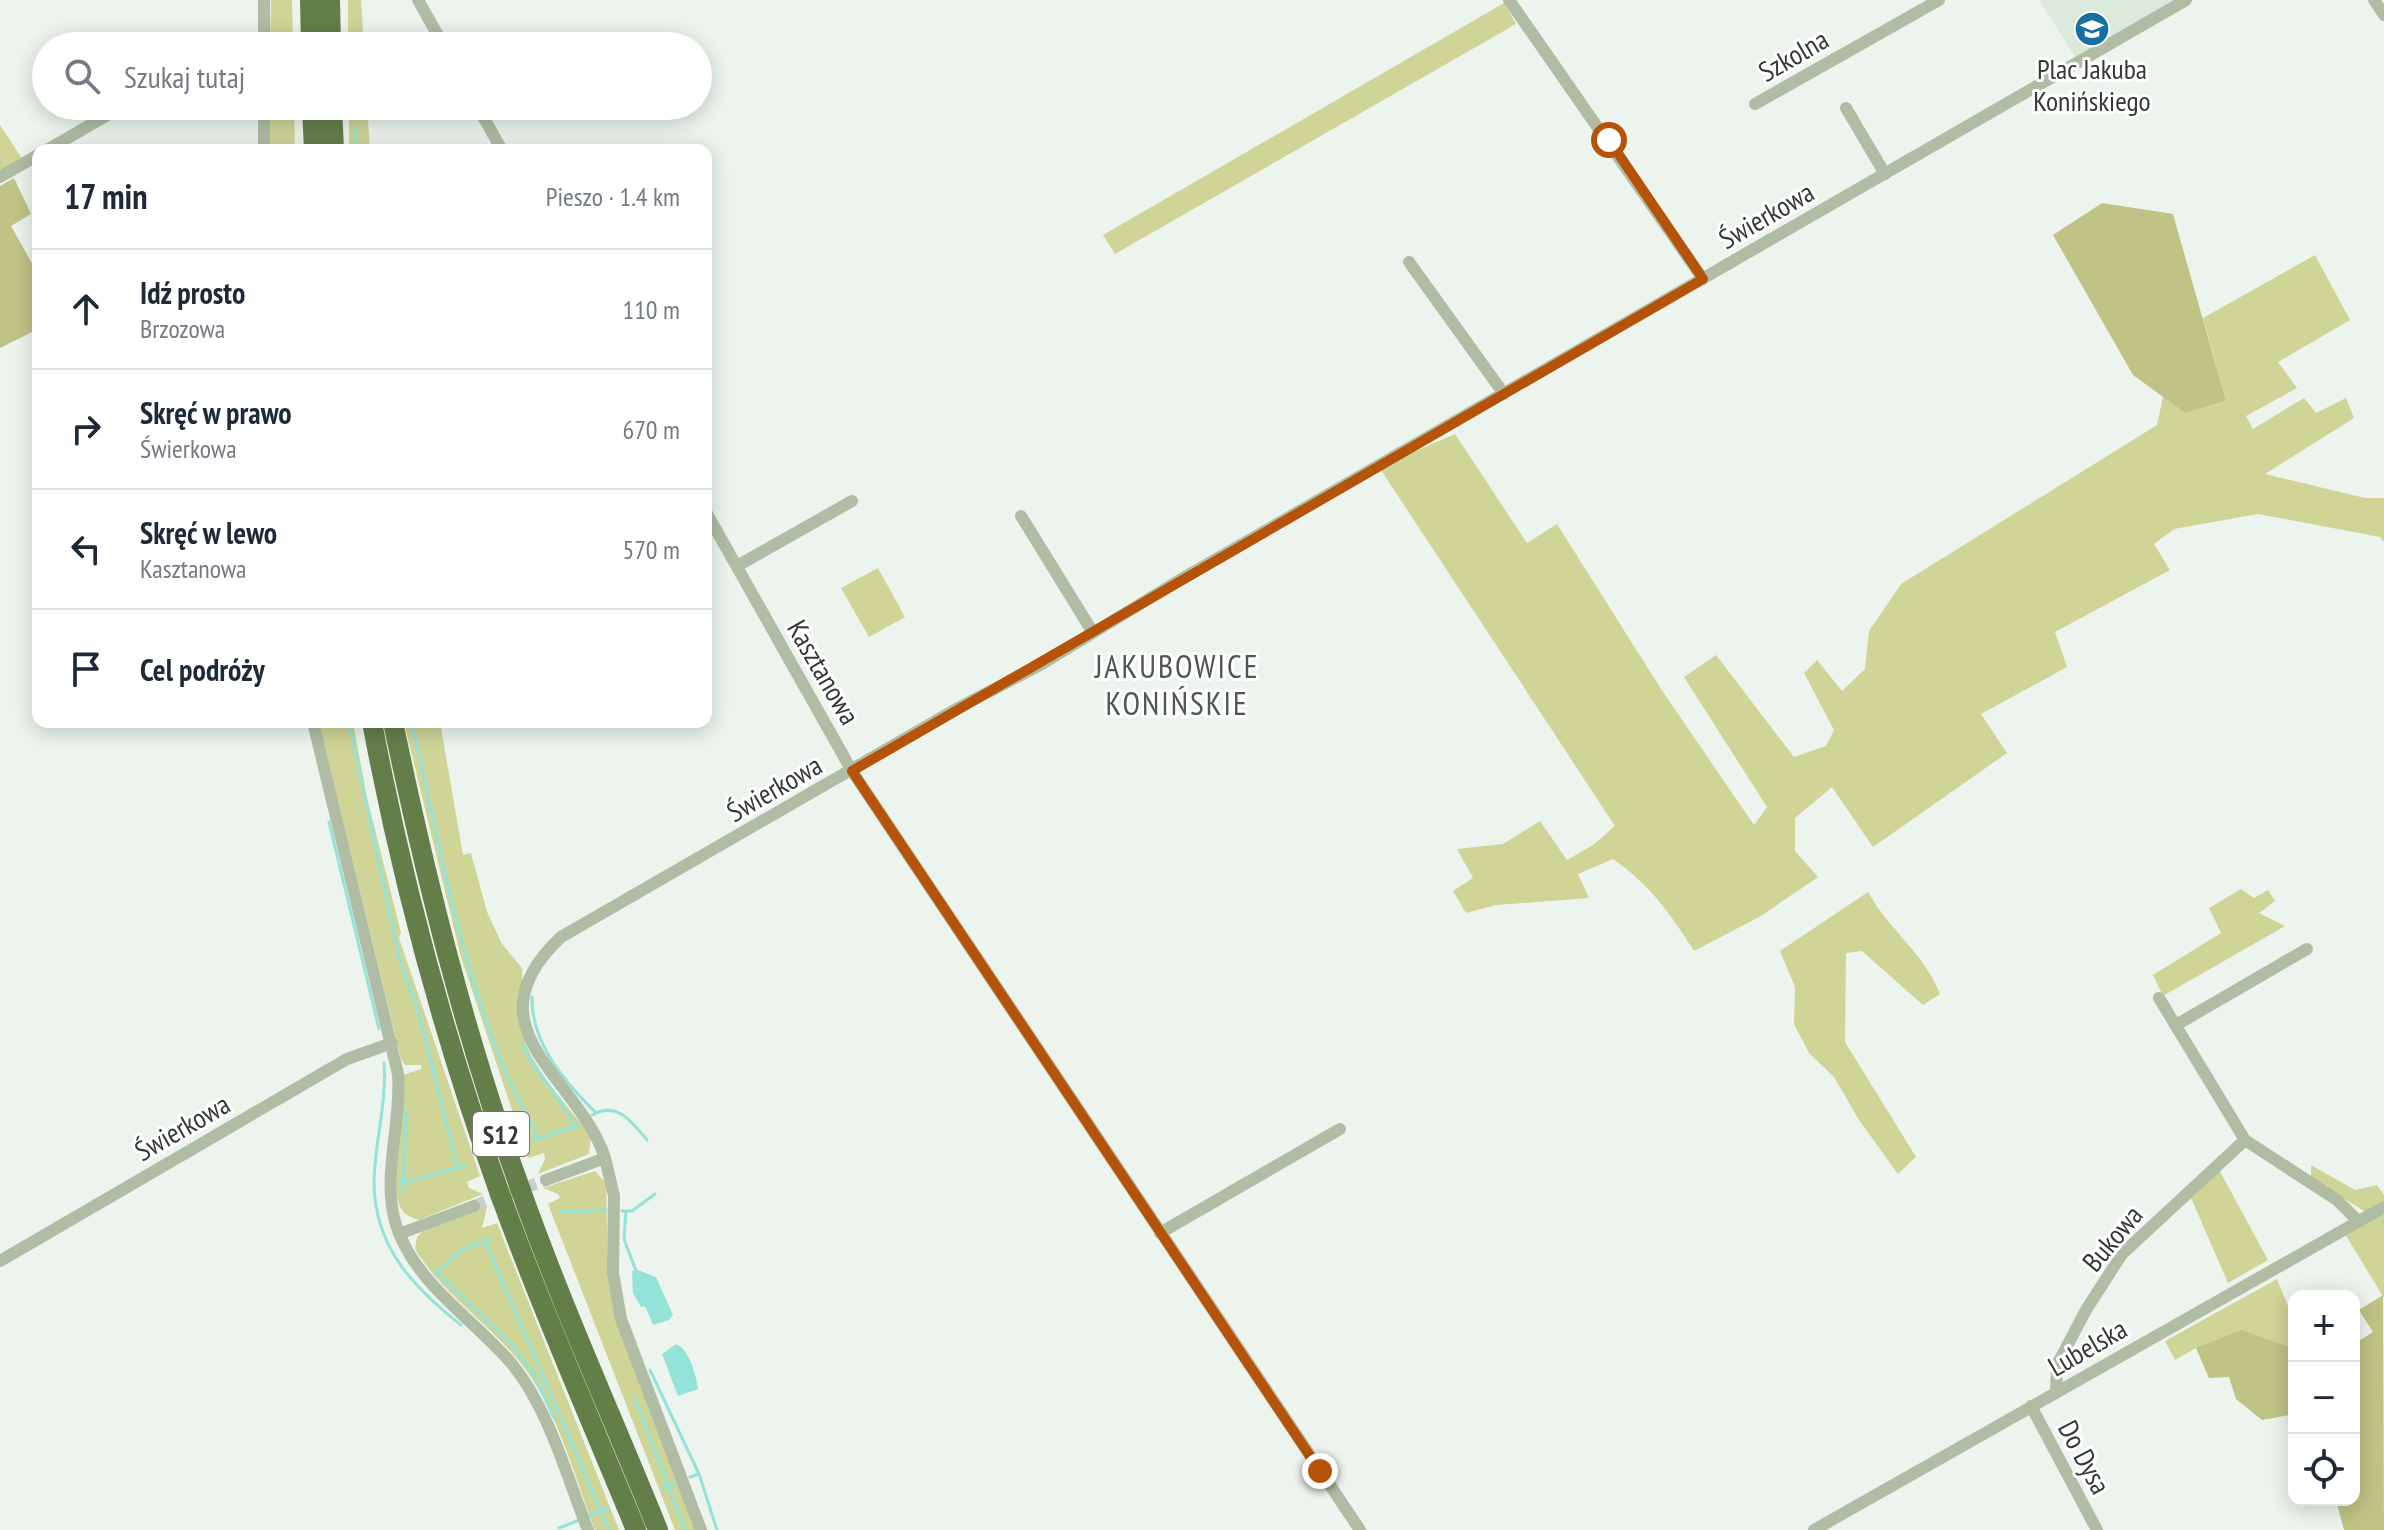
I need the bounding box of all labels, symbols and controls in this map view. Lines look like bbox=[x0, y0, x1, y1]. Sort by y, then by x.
school or university icon: Plac Jakuba Konińskiego bbox=[2073, 10, 2111, 48]
street label: Szkolna bbox=[1751, 20, 1835, 90]
search box bbox=[32, 32, 712, 120]
place label: Plac Jakuba Konińskiego bbox=[2033, 50, 2151, 119]
icon: search bbox=[60, 54, 104, 98]
text: Szukaj tutaj bbox=[124, 57, 245, 96]
route start bbox=[1591, 122, 1627, 158]
street label: Świerkowa bbox=[1712, 173, 1820, 257]
text: 17 min bbox=[64, 174, 147, 218]
text: Pieszo · 1.4 km bbox=[546, 180, 680, 213]
text: Idź prosto bbox=[140, 273, 245, 312]
icon: ahead bbox=[64, 287, 108, 331]
text: 110 m bbox=[622, 293, 680, 326]
text: Brzozowa bbox=[140, 312, 225, 345]
text: Skręć w prawo bbox=[140, 393, 292, 432]
icon: right bbox=[64, 407, 108, 451]
text: 670 m bbox=[622, 413, 680, 446]
text: Świerkowa bbox=[140, 432, 237, 465]
text: Skręć w lewo bbox=[140, 513, 277, 552]
icon: left bbox=[64, 527, 108, 571]
text: 570 m bbox=[622, 533, 680, 566]
text: Kasztanowa bbox=[140, 552, 247, 585]
street label: Kasztanowa bbox=[779, 613, 869, 731]
district label: JAKUBOWICE KONIŃSKIE bbox=[1094, 645, 1259, 724]
icon: arrive bbox=[64, 647, 108, 691]
text: Cel podróży bbox=[140, 650, 265, 689]
street label: Świerkowa bbox=[720, 746, 828, 830]
street label: Świerkowa bbox=[128, 1085, 236, 1169]
road number: S12 bbox=[473, 1112, 529, 1156]
street label: Bukowa bbox=[2074, 1197, 2150, 1279]
map controls bbox=[2288, 1290, 2360, 1506]
button: + bbox=[2288, 1290, 2360, 1362]
street label: Lubelska bbox=[2041, 1310, 2133, 1384]
button: − bbox=[2288, 1362, 2360, 1434]
street label: Do Dysa bbox=[2050, 1414, 2120, 1500]
button: locate bbox=[2288, 1434, 2360, 1506]
route end bbox=[1302, 1453, 1338, 1489]

